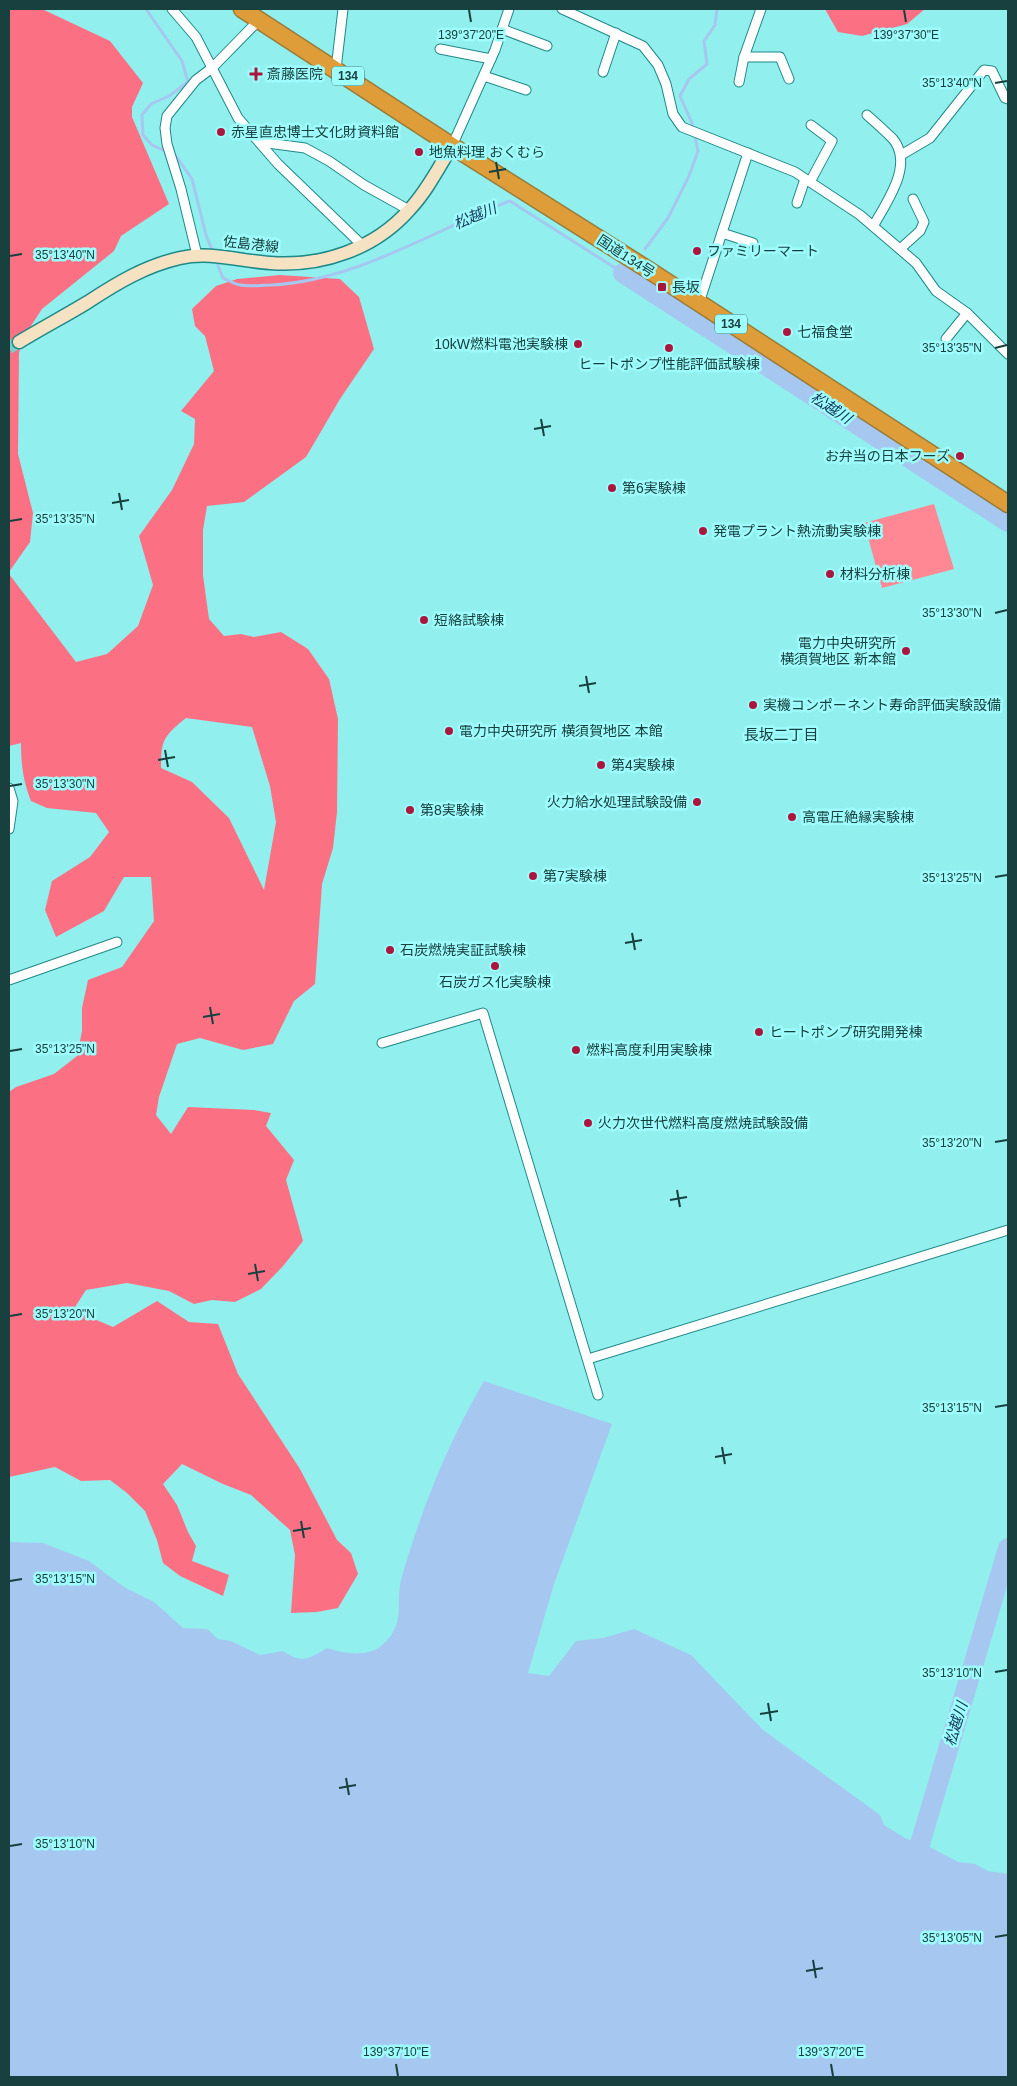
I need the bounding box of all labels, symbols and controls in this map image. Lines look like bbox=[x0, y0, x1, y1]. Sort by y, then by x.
text: 139°37'20"E bbox=[438, 28, 504, 42]
text: 139°37'30"E bbox=[873, 28, 939, 42]
place label: 斎藤医院 bbox=[267, 66, 323, 82]
road number: 134 bbox=[332, 66, 364, 85]
marker: 斎藤医院 bbox=[249, 67, 263, 81]
text: 35°13'40"N bbox=[922, 76, 982, 90]
place label: 赤星直忠博士文化財資料館 bbox=[231, 124, 399, 140]
marker: 赤星直忠博士文化財資料館 bbox=[215, 126, 227, 138]
place label: 地魚料理 おくむら bbox=[429, 144, 545, 160]
marker: 地魚料理 おくむら bbox=[413, 146, 425, 158]
water label: 松越川 bbox=[451, 198, 501, 232]
street label: 国道134号 bbox=[594, 231, 658, 281]
street label: 佐島港線 bbox=[222, 233, 280, 255]
place label: ファミリーマート bbox=[707, 243, 819, 259]
marker: ファミリーマート bbox=[691, 245, 703, 257]
text: 35°13'40"N bbox=[35, 248, 95, 262]
place label: 長坂 bbox=[672, 279, 700, 295]
marker: 長坂 bbox=[656, 281, 668, 293]
road number: 134 bbox=[715, 314, 747, 334]
place label: 七福食堂 bbox=[797, 324, 853, 340]
marker: 七福食堂 bbox=[781, 326, 793, 338]
place label: 10kW燃料電池実験棟 bbox=[434, 336, 568, 352]
marker: 10kW燃料電池実験棟 bbox=[572, 338, 584, 350]
text: 35°13'35"N bbox=[922, 341, 982, 355]
marker: ヒートポンプ性能評価試験棟 bbox=[663, 342, 675, 354]
place label: ヒートポンプ性能評価試験棟 bbox=[578, 356, 760, 372]
water label: 松越川 bbox=[808, 388, 856, 428]
place label: お弁当の日本フーズ bbox=[825, 448, 950, 464]
marker: お弁当の日本フーズ bbox=[954, 450, 966, 462]
place label: 第6実験棟 bbox=[622, 480, 686, 496]
marker: 第6実験棟 bbox=[606, 482, 618, 494]
text: 35°13'35"N bbox=[35, 512, 95, 526]
place label: 発電プラント熱流動実験棟 bbox=[713, 523, 881, 539]
marker: 発電プラント熱流動実験棟 bbox=[697, 525, 709, 537]
place label: 材料分析棟 bbox=[840, 566, 910, 582]
marker: 材料分析棟 bbox=[824, 568, 836, 580]
text: 35°13'30"N bbox=[922, 606, 982, 620]
place label: 短絡試験棟 bbox=[434, 612, 504, 628]
marker: 短絡試験棟 bbox=[418, 614, 430, 626]
place label: 電力中央研究所 横須賀地区 新本館 bbox=[780, 635, 896, 667]
marker: 電力中央研究所 横須賀地区 新本館 bbox=[900, 645, 912, 657]
place label: 実機コンポーネント寿命評価実験設備 bbox=[763, 697, 1001, 713]
marker: 実機コンポーネント寿命評価実験設備 bbox=[747, 699, 759, 711]
place label: 電力中央研究所 横須賀地区 本館 bbox=[459, 723, 663, 739]
marker: 電力中央研究所 横須賀地区 本館 bbox=[443, 725, 455, 737]
district label: 長坂二丁目 bbox=[743, 726, 819, 743]
place label: 第4実験棟 bbox=[611, 757, 675, 773]
marker: 第4実験棟 bbox=[595, 759, 607, 771]
text: 35°13'30"N bbox=[35, 777, 95, 791]
place label: 火力給水処理試験設備 bbox=[547, 794, 687, 810]
marker: 火力給水処理試験設備 bbox=[691, 796, 703, 808]
place label: 第8実験棟 bbox=[420, 802, 484, 818]
marker: 第8実験棟 bbox=[404, 804, 416, 816]
place label: 高電圧絶縁実験棟 bbox=[802, 809, 914, 825]
marker: 高電圧絶縁実験棟 bbox=[786, 811, 798, 823]
place label: 第7実験棟 bbox=[543, 868, 607, 884]
marker: 第7実験棟 bbox=[527, 870, 539, 882]
text: 35°13'25"N bbox=[922, 871, 982, 885]
place label: 石炭燃焼実証試験棟 bbox=[400, 942, 526, 958]
marker: 石炭燃焼実証試験棟 bbox=[384, 944, 396, 956]
marker: 石炭ガス化実験棟 bbox=[489, 960, 501, 972]
place label: 石炭ガス化実験棟 bbox=[439, 974, 551, 990]
place label: ヒートポンプ研究開発棟 bbox=[769, 1024, 923, 1040]
marker: ヒートポンプ研究開発棟 bbox=[753, 1026, 765, 1038]
text: 35°13'25"N bbox=[35, 1042, 95, 1056]
place label: 燃料高度利用実験棟 bbox=[586, 1042, 712, 1058]
marker: 燃料高度利用実験棟 bbox=[570, 1044, 582, 1056]
place label: 火力次世代燃料高度燃焼試験設備 bbox=[598, 1115, 808, 1131]
marker: 火力次世代燃料高度燃焼試験設備 bbox=[582, 1117, 594, 1129]
text: 35°13'20"N bbox=[922, 1136, 982, 1150]
text: 35°13'20"N bbox=[35, 1307, 95, 1321]
text: 35°13'15"N bbox=[922, 1401, 982, 1415]
text: 35°13'15"N bbox=[35, 1572, 95, 1586]
text: 35°13'10"N bbox=[922, 1666, 982, 1680]
water label: 松越川 bbox=[941, 1698, 971, 1748]
text: 35°13'10"N bbox=[35, 1837, 95, 1851]
text: 35°13'05"N bbox=[922, 1931, 982, 1945]
text: 139°37'10"E bbox=[363, 2045, 429, 2059]
text: 139°37'20"E bbox=[798, 2045, 864, 2059]

